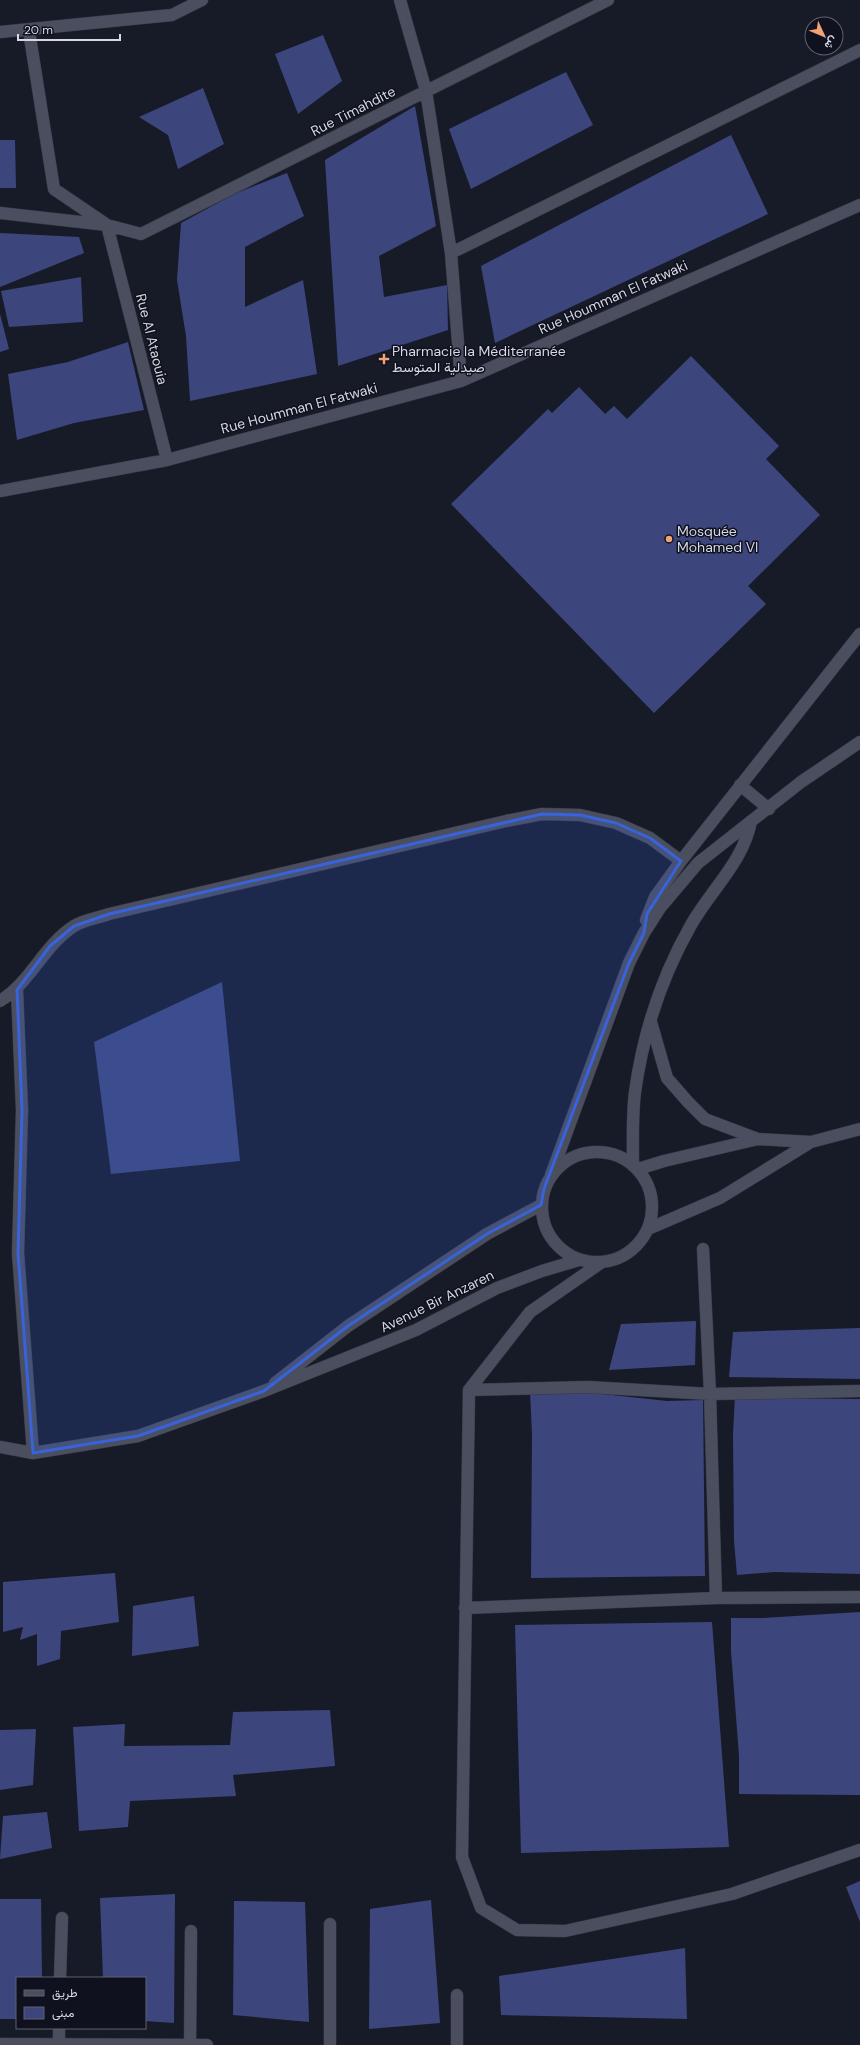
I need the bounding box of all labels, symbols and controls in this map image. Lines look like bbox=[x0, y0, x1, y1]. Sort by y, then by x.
scale bar bbox=[18, 16, 120, 42]
north arrow bbox=[804, 16, 844, 56]
text: 20 m bbox=[24, 22, 53, 38]
text: ش bbox=[822, 33, 841, 53]
street label: Rue Timahdite bbox=[308, 82, 398, 140]
street label: Rue Houmman El Fatwaki bbox=[536, 256, 690, 338]
street label: Rue Al Ataouia bbox=[132, 292, 172, 386]
place label: Pharmacie la Méditerranée صيدلية المتوسط bbox=[392, 342, 566, 376]
marker: Pharmacie la Méditerranée صيدلية المتوسط bbox=[379, 354, 389, 364]
street label: Rue Houmman El Fatwaki bbox=[219, 378, 379, 438]
place label: Mosquée Mohamed VI bbox=[677, 522, 758, 556]
marker: Mosquée Mohamed VI bbox=[664, 534, 674, 544]
street label: Avenue Bir Anzaren bbox=[377, 1266, 497, 1336]
legend bbox=[16, 1977, 146, 2029]
text: طريق bbox=[52, 1985, 78, 2001]
text: مبنى bbox=[52, 2005, 74, 2021]

